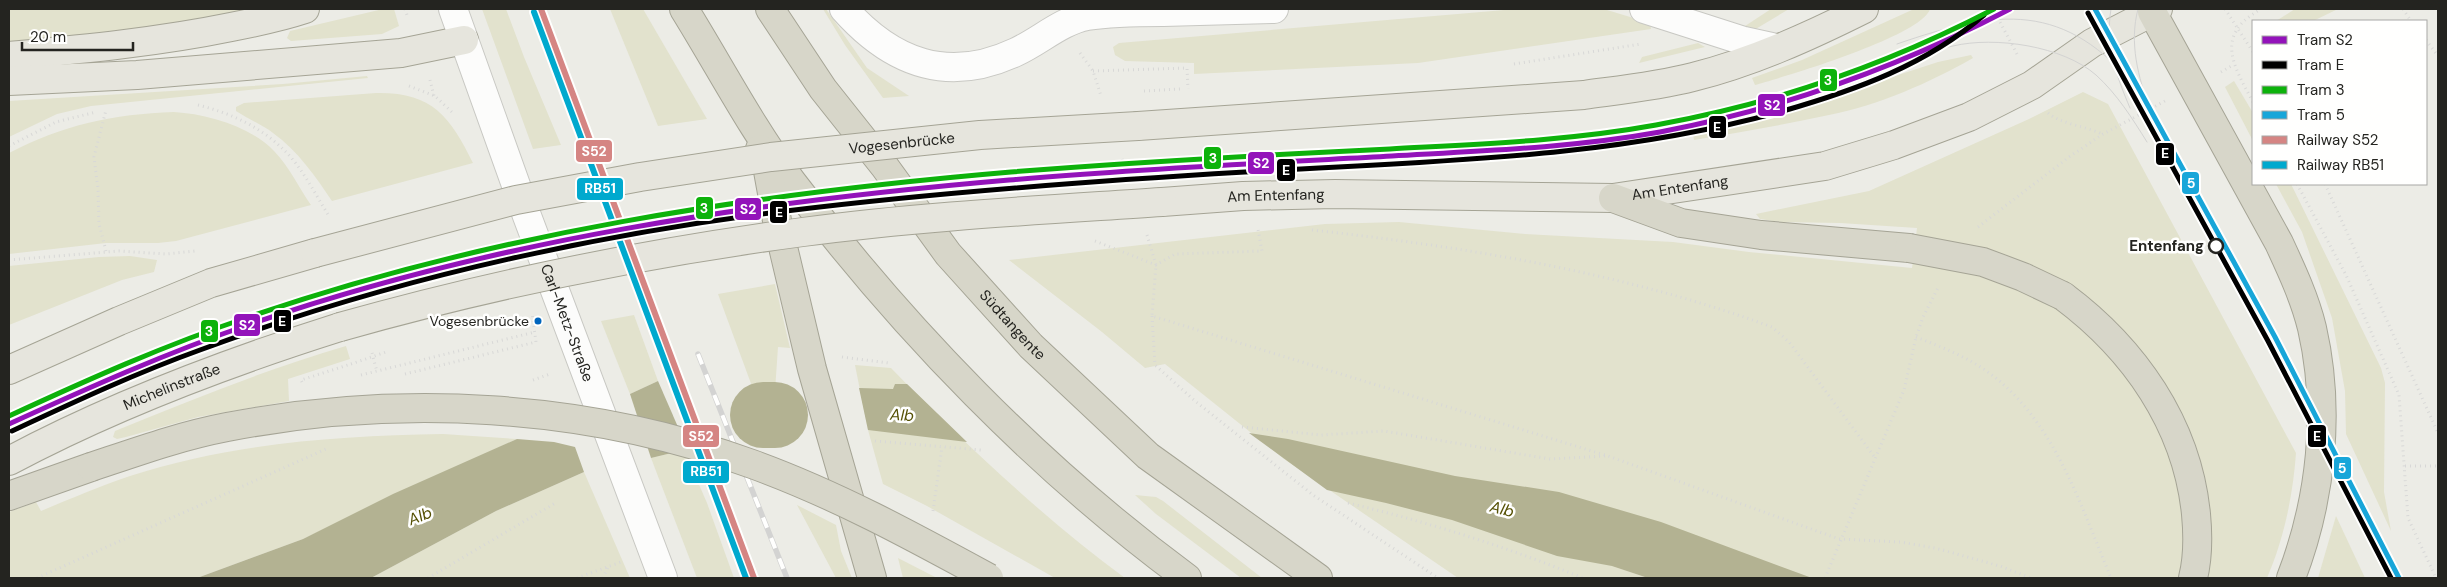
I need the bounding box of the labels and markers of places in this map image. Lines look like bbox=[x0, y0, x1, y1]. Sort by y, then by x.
place label: Entenfang bbox=[2129, 236, 2204, 256]
marker: Entenfang bbox=[2208, 238, 2224, 254]
place label: Vogesenbrücke bbox=[430, 312, 529, 330]
marker: Vogesenbrücke bbox=[533, 316, 543, 326]

